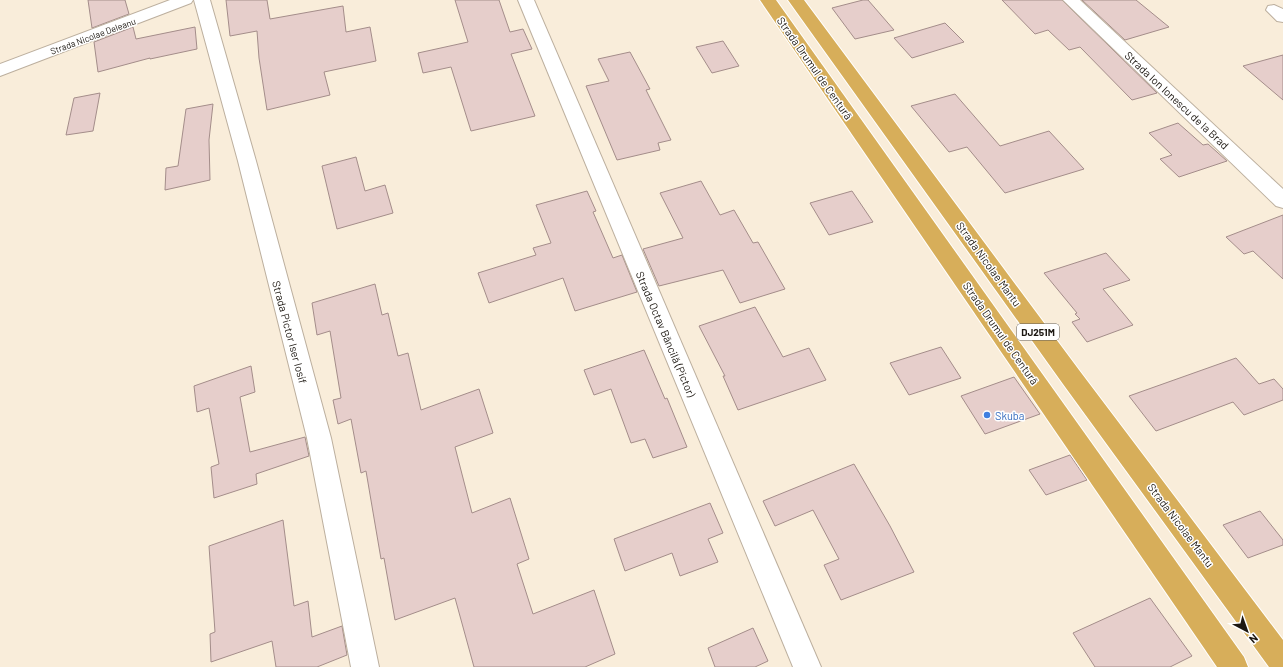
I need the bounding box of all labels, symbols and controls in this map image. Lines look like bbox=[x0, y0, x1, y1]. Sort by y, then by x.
street label: Strada Drumul de Centură bbox=[775, 14, 855, 122]
street label: Strada Nicolae Deleanu bbox=[49, 15, 137, 57]
street label: Strada Ion Ionescu de la Brad bbox=[1122, 48, 1232, 152]
street label: Strada Nicolae Mantu bbox=[954, 219, 1024, 309]
street label: Strada Octav Băncilă (Pictor) bbox=[634, 269, 698, 399]
street label: Strada Pictor Iser Iosif bbox=[270, 279, 310, 385]
street label: Strada Drumul de Centură bbox=[961, 279, 1041, 387]
road number: DJ251M bbox=[1017, 324, 1059, 340]
place label: Skuba bbox=[995, 409, 1024, 422]
marker: Skuba bbox=[982, 410, 992, 420]
street label: Strada Nicolae Mantu bbox=[1145, 481, 1217, 569]
north arrow bbox=[1227, 611, 1267, 651]
text: N bbox=[1247, 632, 1261, 646]

